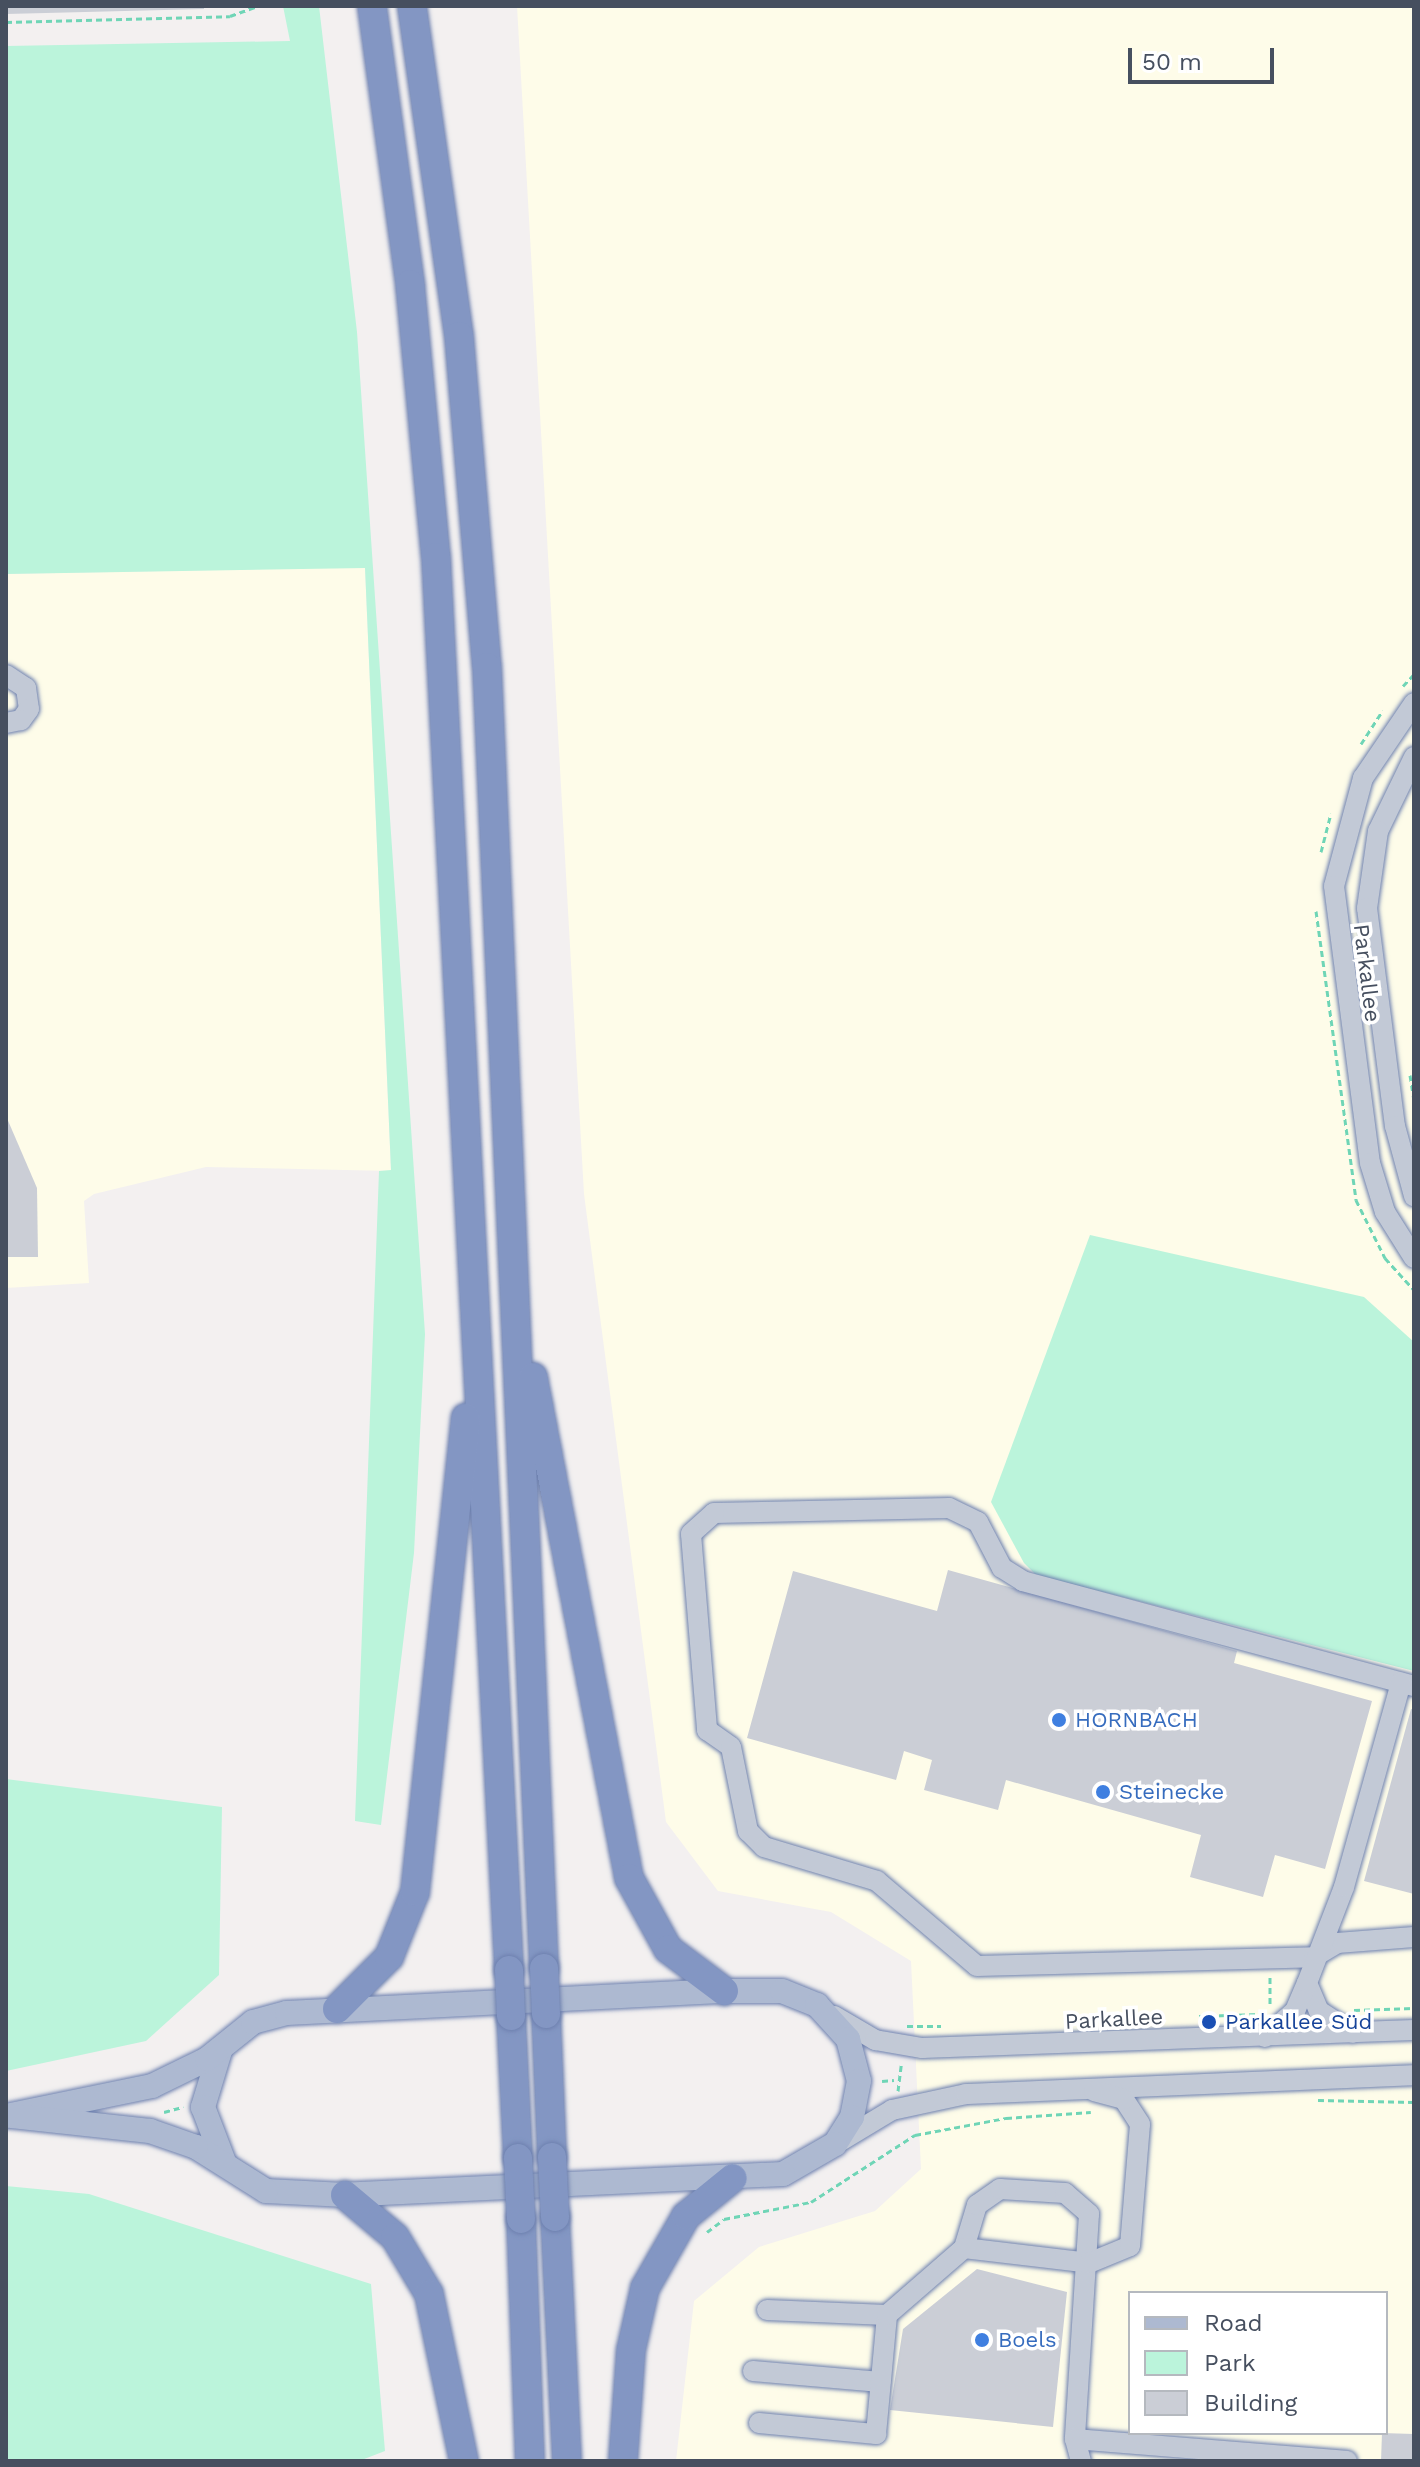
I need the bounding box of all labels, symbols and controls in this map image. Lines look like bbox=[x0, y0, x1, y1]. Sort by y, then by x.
scale bar bbox=[1132, 32, 1278, 82]
text: 50 m bbox=[1142, 48, 1202, 76]
street label: Parkallee bbox=[1348, 923, 1386, 1023]
place label: HORNBACH bbox=[1075, 1707, 1198, 1733]
marker: HORNBACH bbox=[1050, 1711, 1068, 1729]
place label: Steinecke bbox=[1119, 1779, 1224, 1805]
marker: Steinecke bbox=[1094, 1783, 1112, 1801]
street label: Parkallee bbox=[1064, 2003, 1164, 2035]
place label: Parkallee Süd bbox=[1225, 2009, 1372, 2035]
marker: Parkallee Süd bbox=[1200, 2013, 1218, 2031]
legend bbox=[1128, 2291, 1388, 2435]
text: Road bbox=[1204, 2309, 1263, 2337]
place label: Boels bbox=[998, 2327, 1057, 2353]
marker: Boels bbox=[973, 2331, 991, 2349]
text: Park bbox=[1204, 2349, 1256, 2377]
text: Building bbox=[1204, 2389, 1297, 2417]

